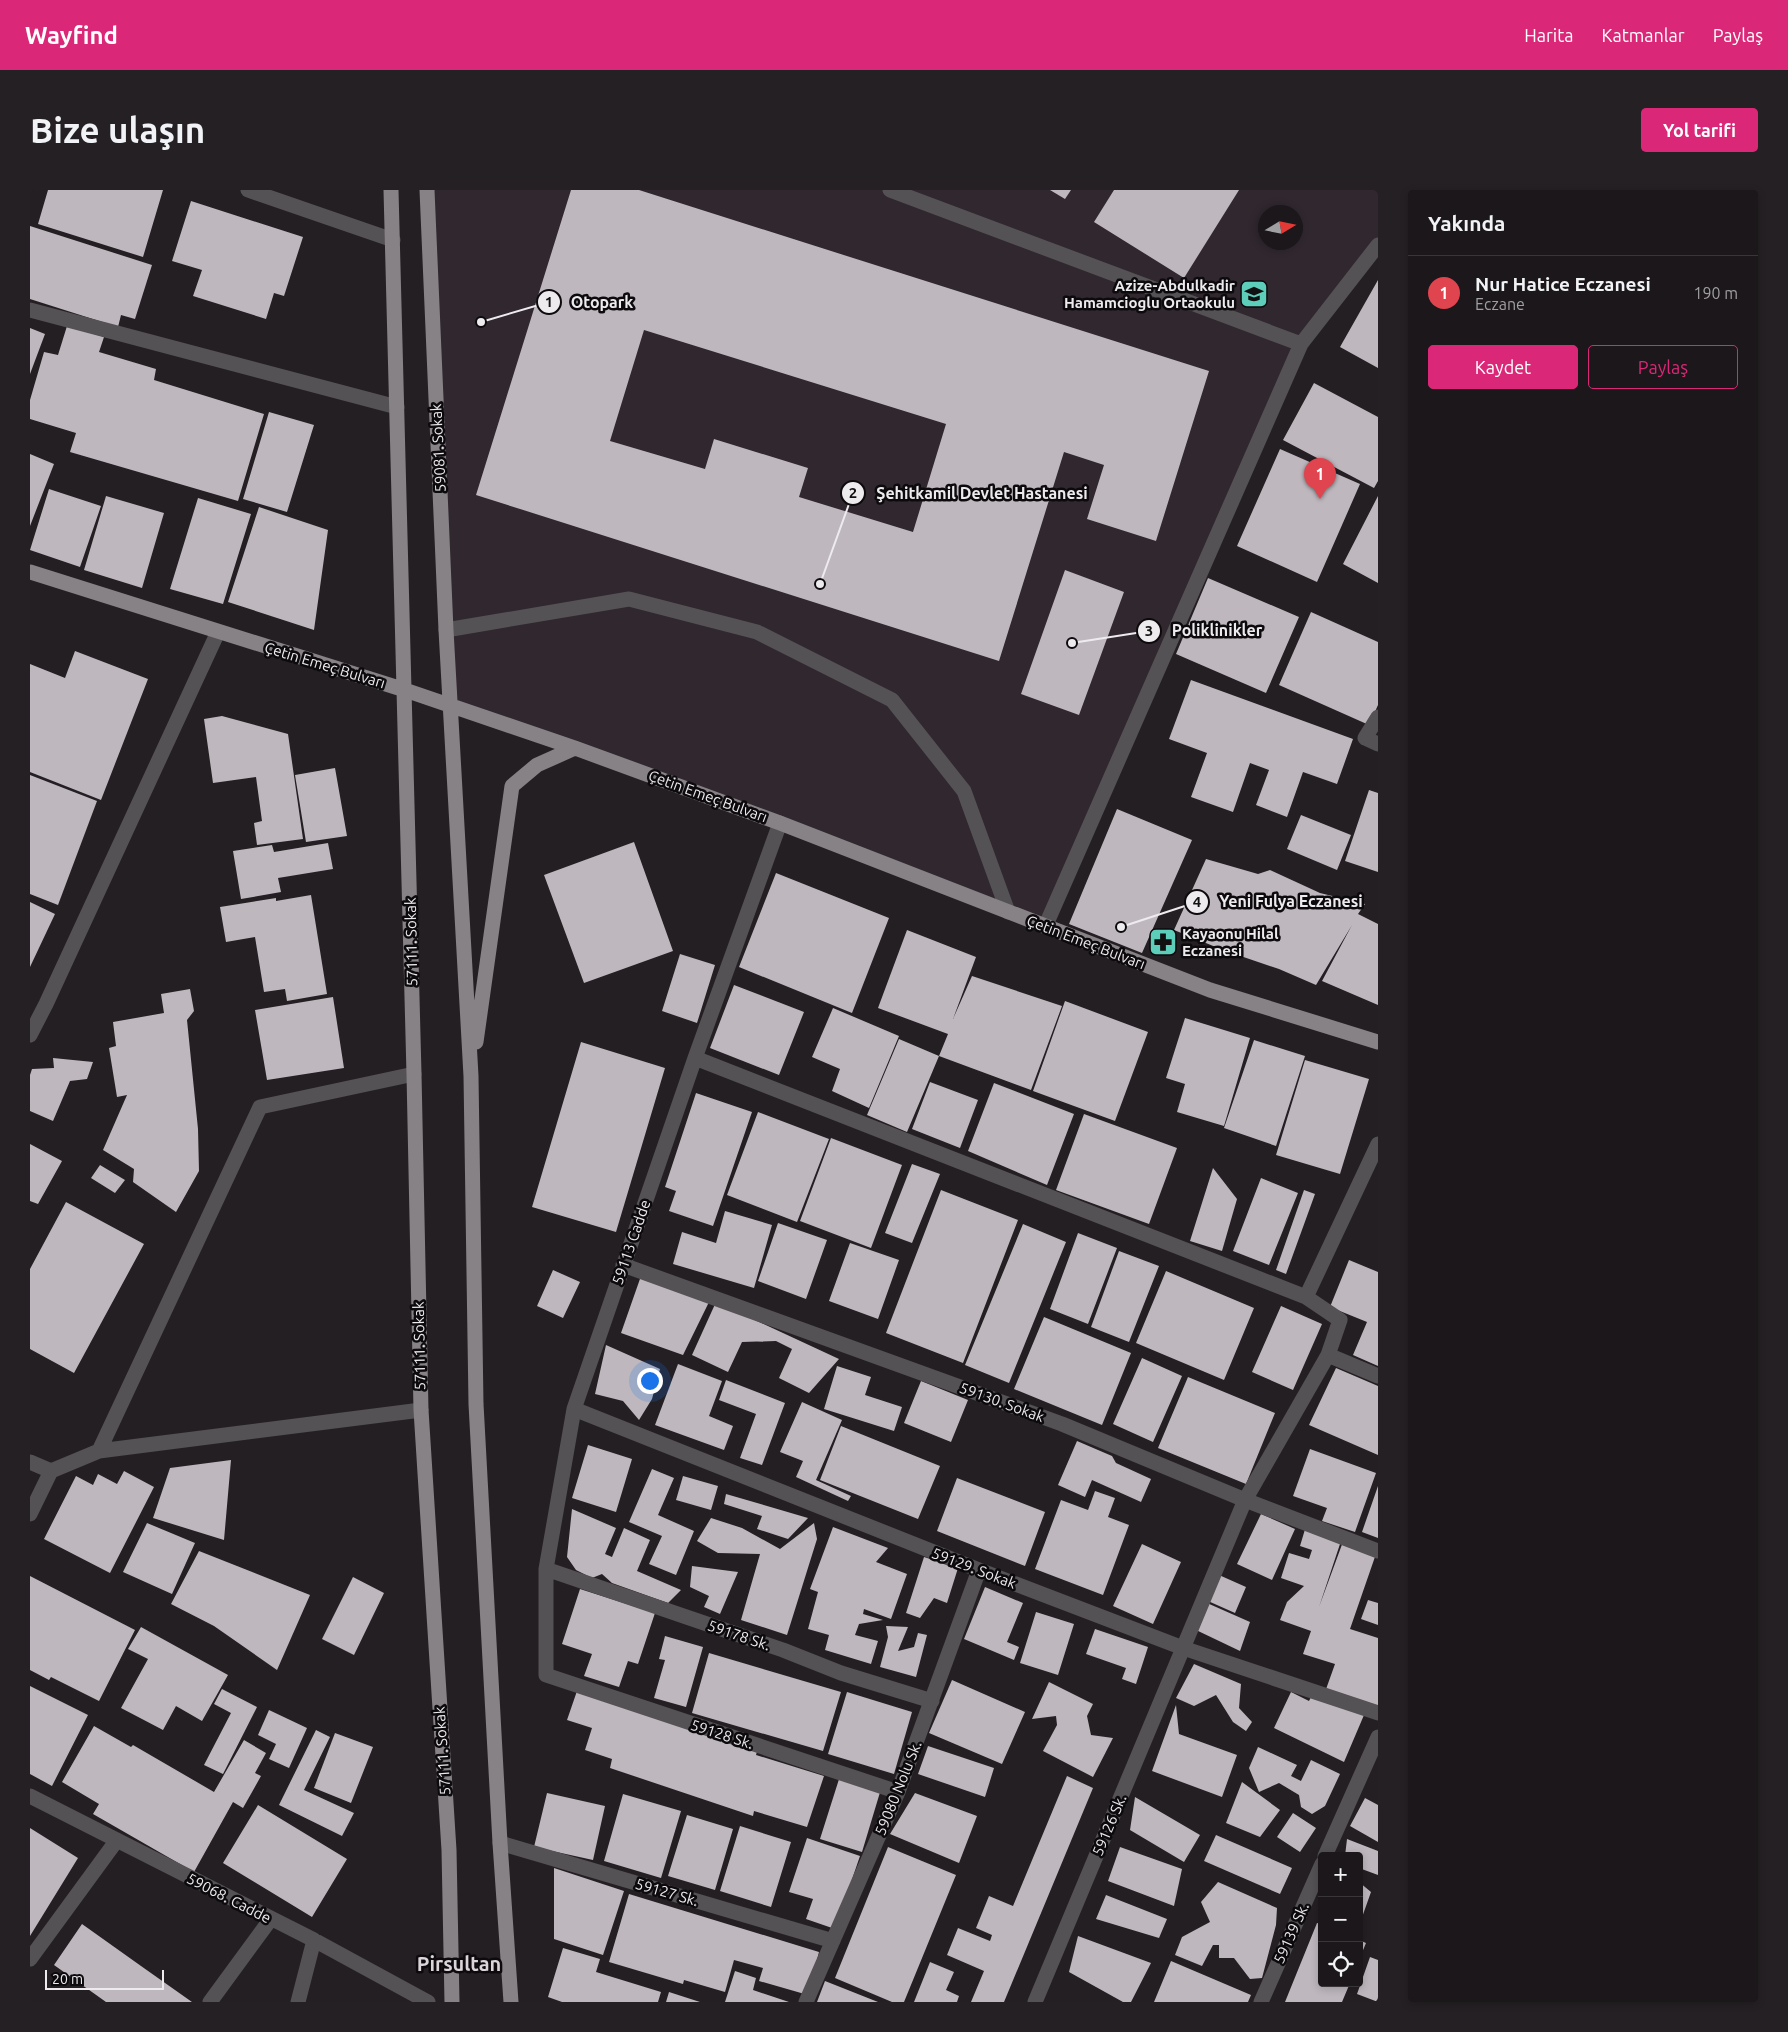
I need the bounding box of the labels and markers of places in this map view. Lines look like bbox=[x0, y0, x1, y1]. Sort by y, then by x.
place label: Azize-Abdulkadir Hamamcioglu Ortaokulu bbox=[1064, 277, 1236, 311]
school or university icon: Azize-Abdulkadir Hamamcioglu Ortaokulu bbox=[1239, 279, 1269, 309]
callout: Otopark bbox=[536, 286, 644, 317]
pin: 1 bbox=[1304, 458, 1336, 499]
callout: Şehitkamil Devlet Hastanesi bbox=[841, 478, 1097, 509]
callout: Poliklinikler bbox=[1137, 615, 1272, 646]
callout: Yeni Fulya Eczanesi bbox=[1184, 886, 1373, 917]
place label: Kayaonu Hilal Eczanesi bbox=[1182, 925, 1279, 959]
pharmacy icon: Kayaonu Hilal Eczanesi bbox=[1148, 927, 1178, 957]

